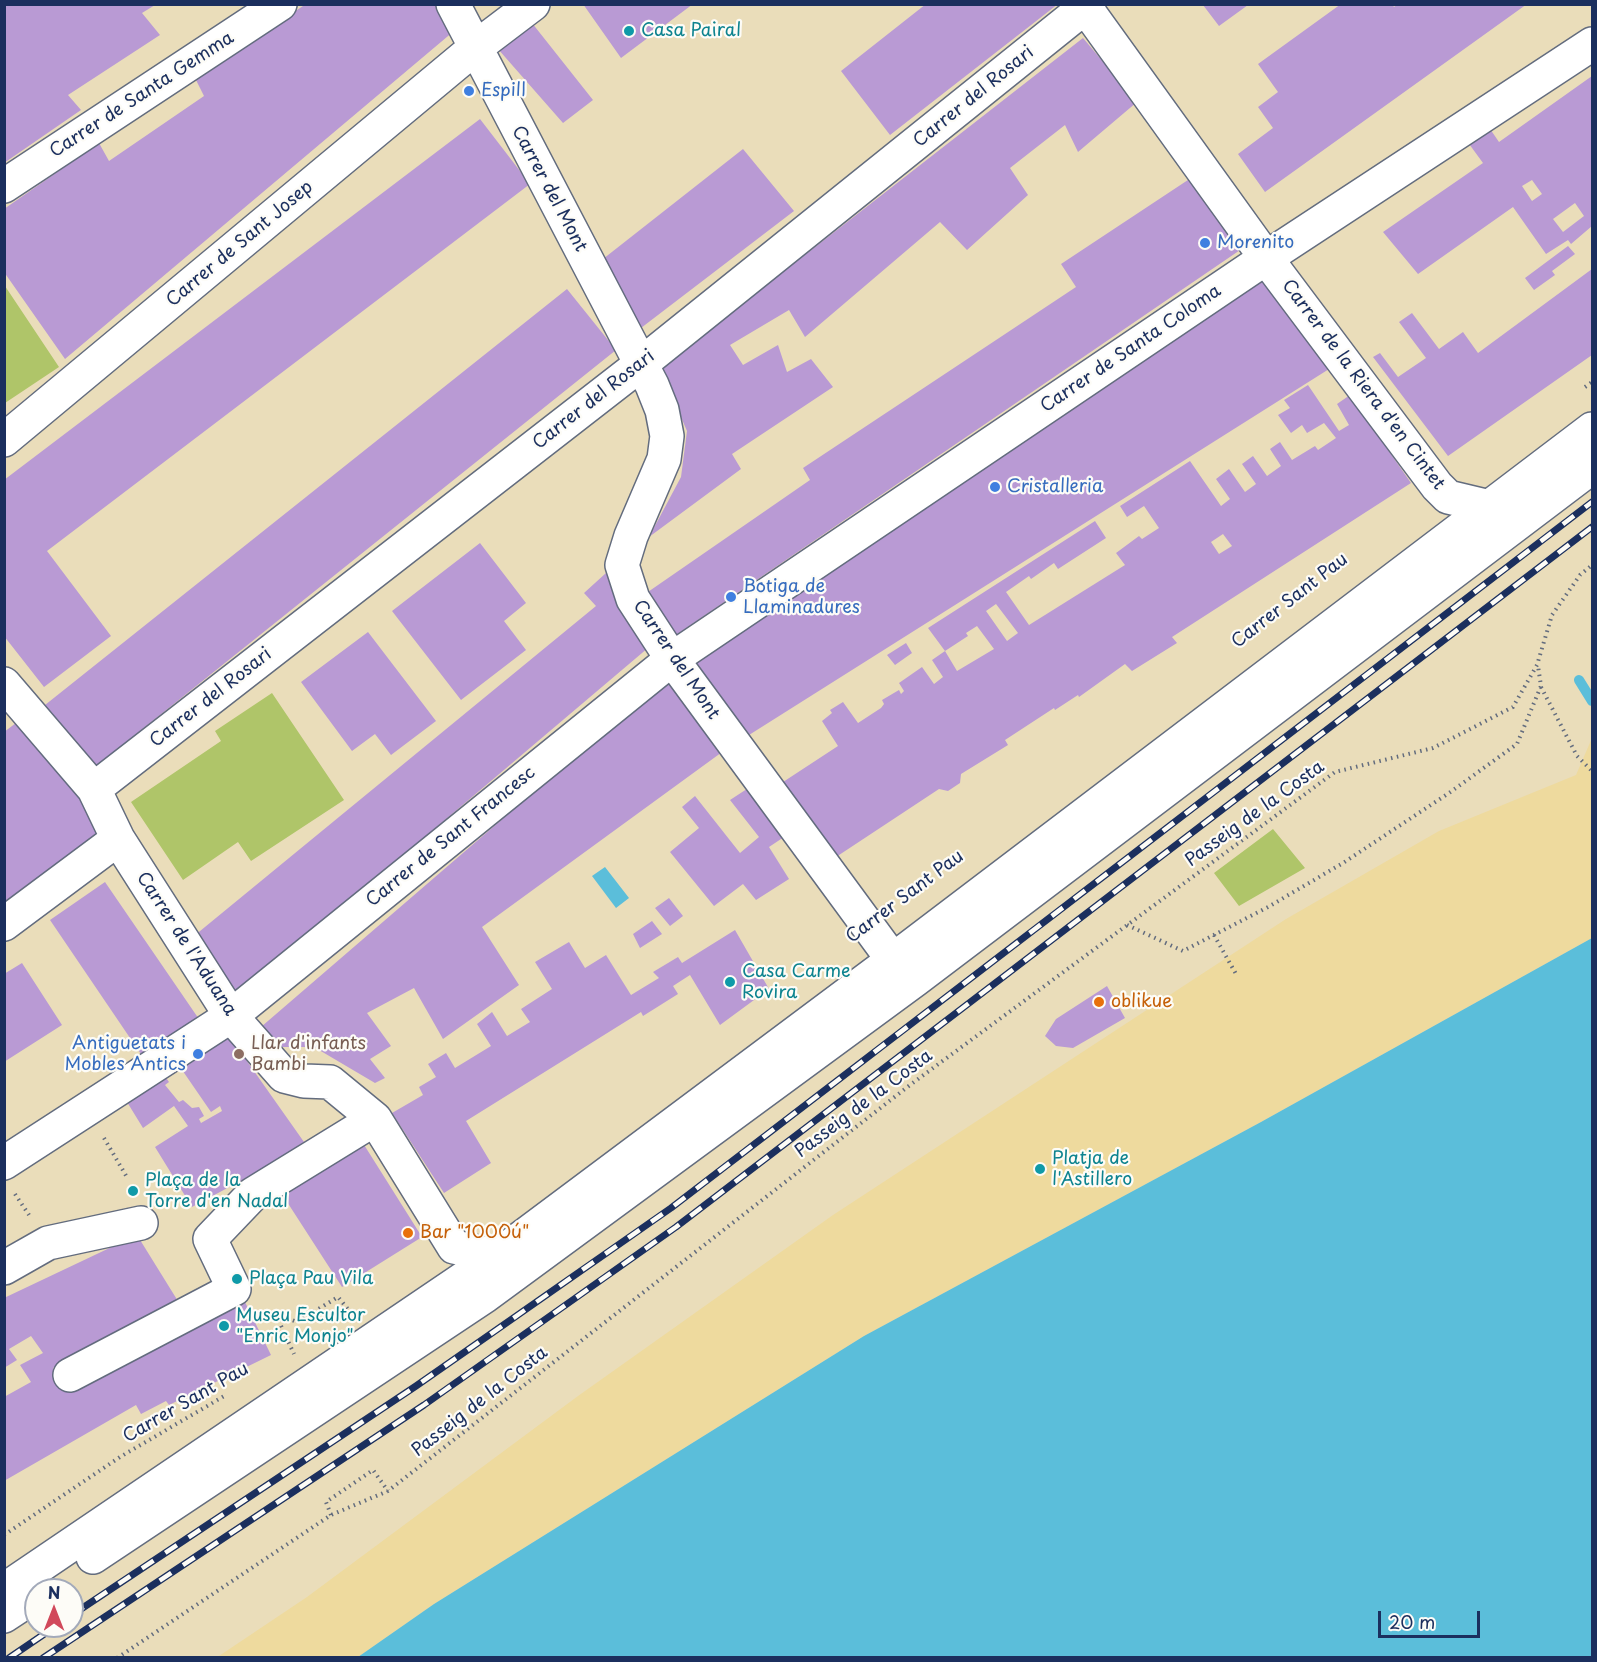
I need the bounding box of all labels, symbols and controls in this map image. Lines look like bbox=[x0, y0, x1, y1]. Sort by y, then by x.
place label: Casa Pairal bbox=[641, 20, 741, 42]
marker: Casa Pairal bbox=[622, 24, 636, 38]
street label: Carrer de Santa Gemma bbox=[46, 27, 238, 163]
street label: Carrer del Rosari bbox=[909, 42, 1039, 152]
place label: Espill bbox=[481, 80, 526, 102]
marker: Espill bbox=[462, 84, 476, 98]
street label: Carrer del Mont bbox=[507, 122, 591, 256]
street label: Carrer de Sant Josep bbox=[162, 176, 318, 312]
place label: Morenito bbox=[1217, 232, 1294, 254]
marker: Morenito bbox=[1198, 236, 1212, 250]
street label: Carrer de la Riera d'en Cintet bbox=[1277, 276, 1449, 494]
street label: Carrer de Santa Coloma bbox=[1037, 281, 1225, 417]
street label: Carrer del Rosari bbox=[529, 346, 659, 454]
place label: Cristalleria bbox=[1007, 476, 1103, 498]
marker: Cristalleria bbox=[988, 480, 1002, 494]
street label: Carrer Sant Pau bbox=[1228, 549, 1352, 653]
place label: Botiga de Llaminadures bbox=[743, 576, 860, 618]
marker: Botiga de Llaminadures bbox=[724, 590, 738, 604]
street label: Carrer del Mont bbox=[628, 596, 724, 724]
street label: Carrer del Rosari bbox=[146, 644, 276, 752]
street label: Passeig de la Costa bbox=[1181, 756, 1329, 872]
street label: Carrer de Sant Francesc bbox=[362, 762, 540, 912]
street label: Carrer Sant Pau bbox=[842, 846, 968, 948]
street label: Carrer de l'Aduana bbox=[131, 868, 241, 1020]
place label: Casa Carme Rovira bbox=[742, 961, 851, 1004]
marker: Casa Carme Rovira bbox=[723, 975, 737, 989]
place label: oblikue bbox=[1111, 991, 1172, 1013]
marker: oblikue bbox=[1092, 995, 1106, 1009]
place label: Antiguetats i Mobles Antics bbox=[65, 1033, 186, 1076]
place label: Llar d'infants Bambi bbox=[251, 1033, 366, 1076]
street label: Passeig de la Costa bbox=[791, 1045, 937, 1163]
marker: Antiguetats i Mobles Antics bbox=[191, 1047, 205, 1061]
marker: Llar d'infants Bambi bbox=[232, 1047, 246, 1061]
place label: Platja de l'Astillero bbox=[1052, 1148, 1132, 1190]
marker: Platja de l'Astillero bbox=[1033, 1162, 1047, 1176]
place label: Plaça de la Torre d'en Nadal bbox=[145, 1170, 288, 1212]
marker: Plaça de la Torre d'en Nadal bbox=[126, 1184, 140, 1198]
place label: Bar "1000ú" bbox=[420, 1222, 529, 1244]
marker: Bar "1000ú" bbox=[401, 1226, 415, 1240]
place label: Plaça Pau Vila bbox=[249, 1268, 373, 1290]
marker: Plaça Pau Vila bbox=[230, 1272, 244, 1286]
place label: Museu Escultor "Enric Monjo" bbox=[236, 1305, 365, 1348]
marker: Museu Escultor "Enric Monjo" bbox=[217, 1319, 231, 1333]
street label: Passeig de la Costa bbox=[408, 1342, 552, 1462]
street label: Carrer Sant Pau bbox=[119, 1358, 253, 1448]
north arrow bbox=[24, 1578, 84, 1638]
text: N bbox=[48, 1580, 60, 1604]
scale bar bbox=[1381, 1599, 1483, 1637]
text: 20 m bbox=[1389, 1608, 1435, 1635]

